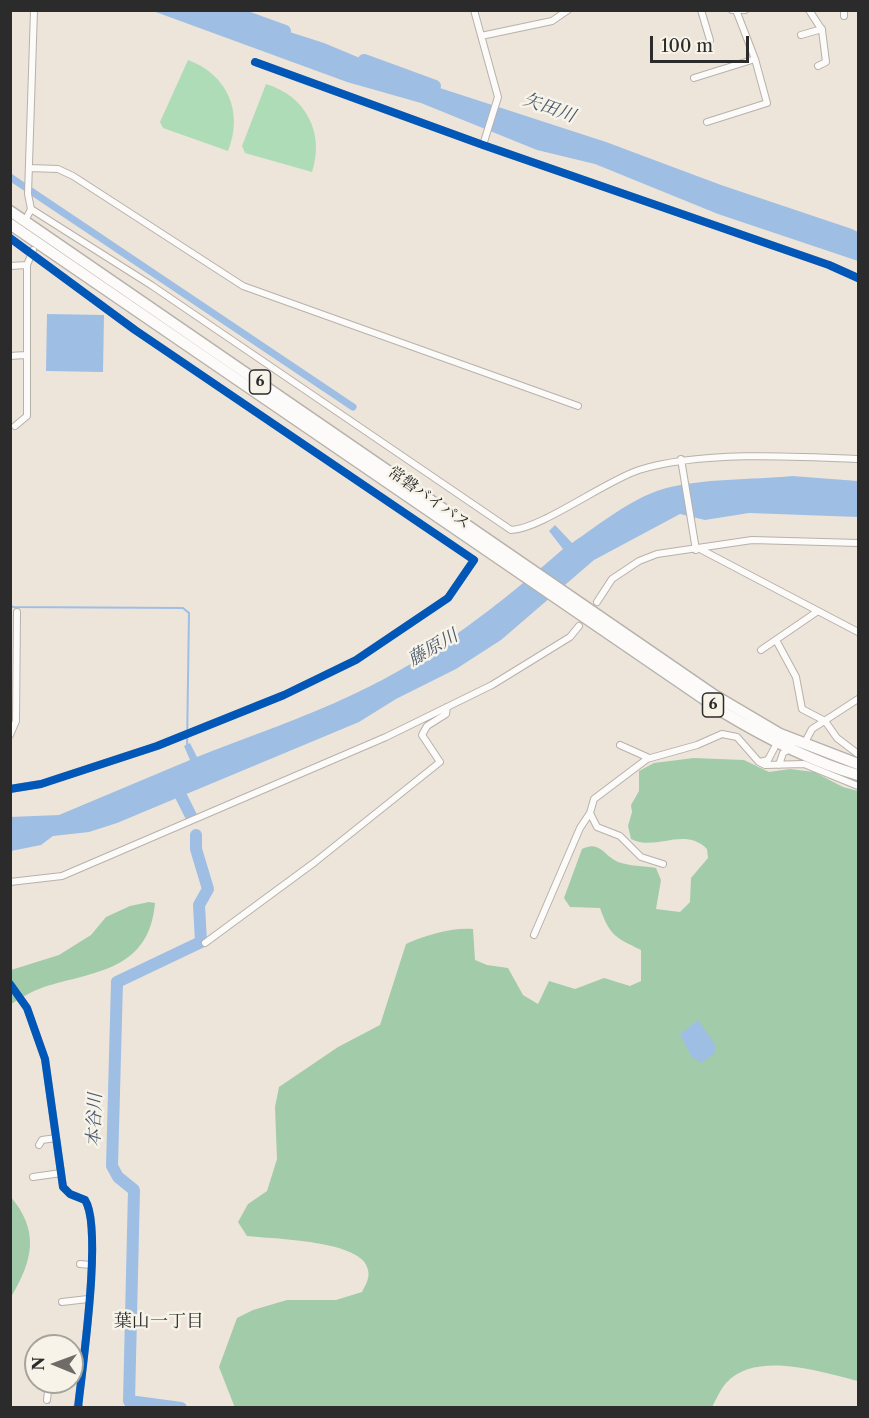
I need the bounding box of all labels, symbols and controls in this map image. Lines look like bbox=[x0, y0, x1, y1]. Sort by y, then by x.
scale bar bbox=[653, 24, 752, 62]
text: 100 m bbox=[661, 35, 713, 57]
water label: 矢田川 bbox=[520, 89, 578, 127]
road number: 6 bbox=[250, 370, 270, 394]
street label: 常磐バイパス bbox=[384, 463, 474, 533]
water label: 藤原川 bbox=[404, 625, 462, 671]
road number: 6 bbox=[702, 693, 724, 717]
water label: 本谷川 bbox=[83, 1093, 107, 1147]
district label: 葉山一丁目 bbox=[114, 1311, 204, 1333]
north arrow bbox=[24, 1334, 84, 1394]
text: N bbox=[28, 1357, 48, 1371]

